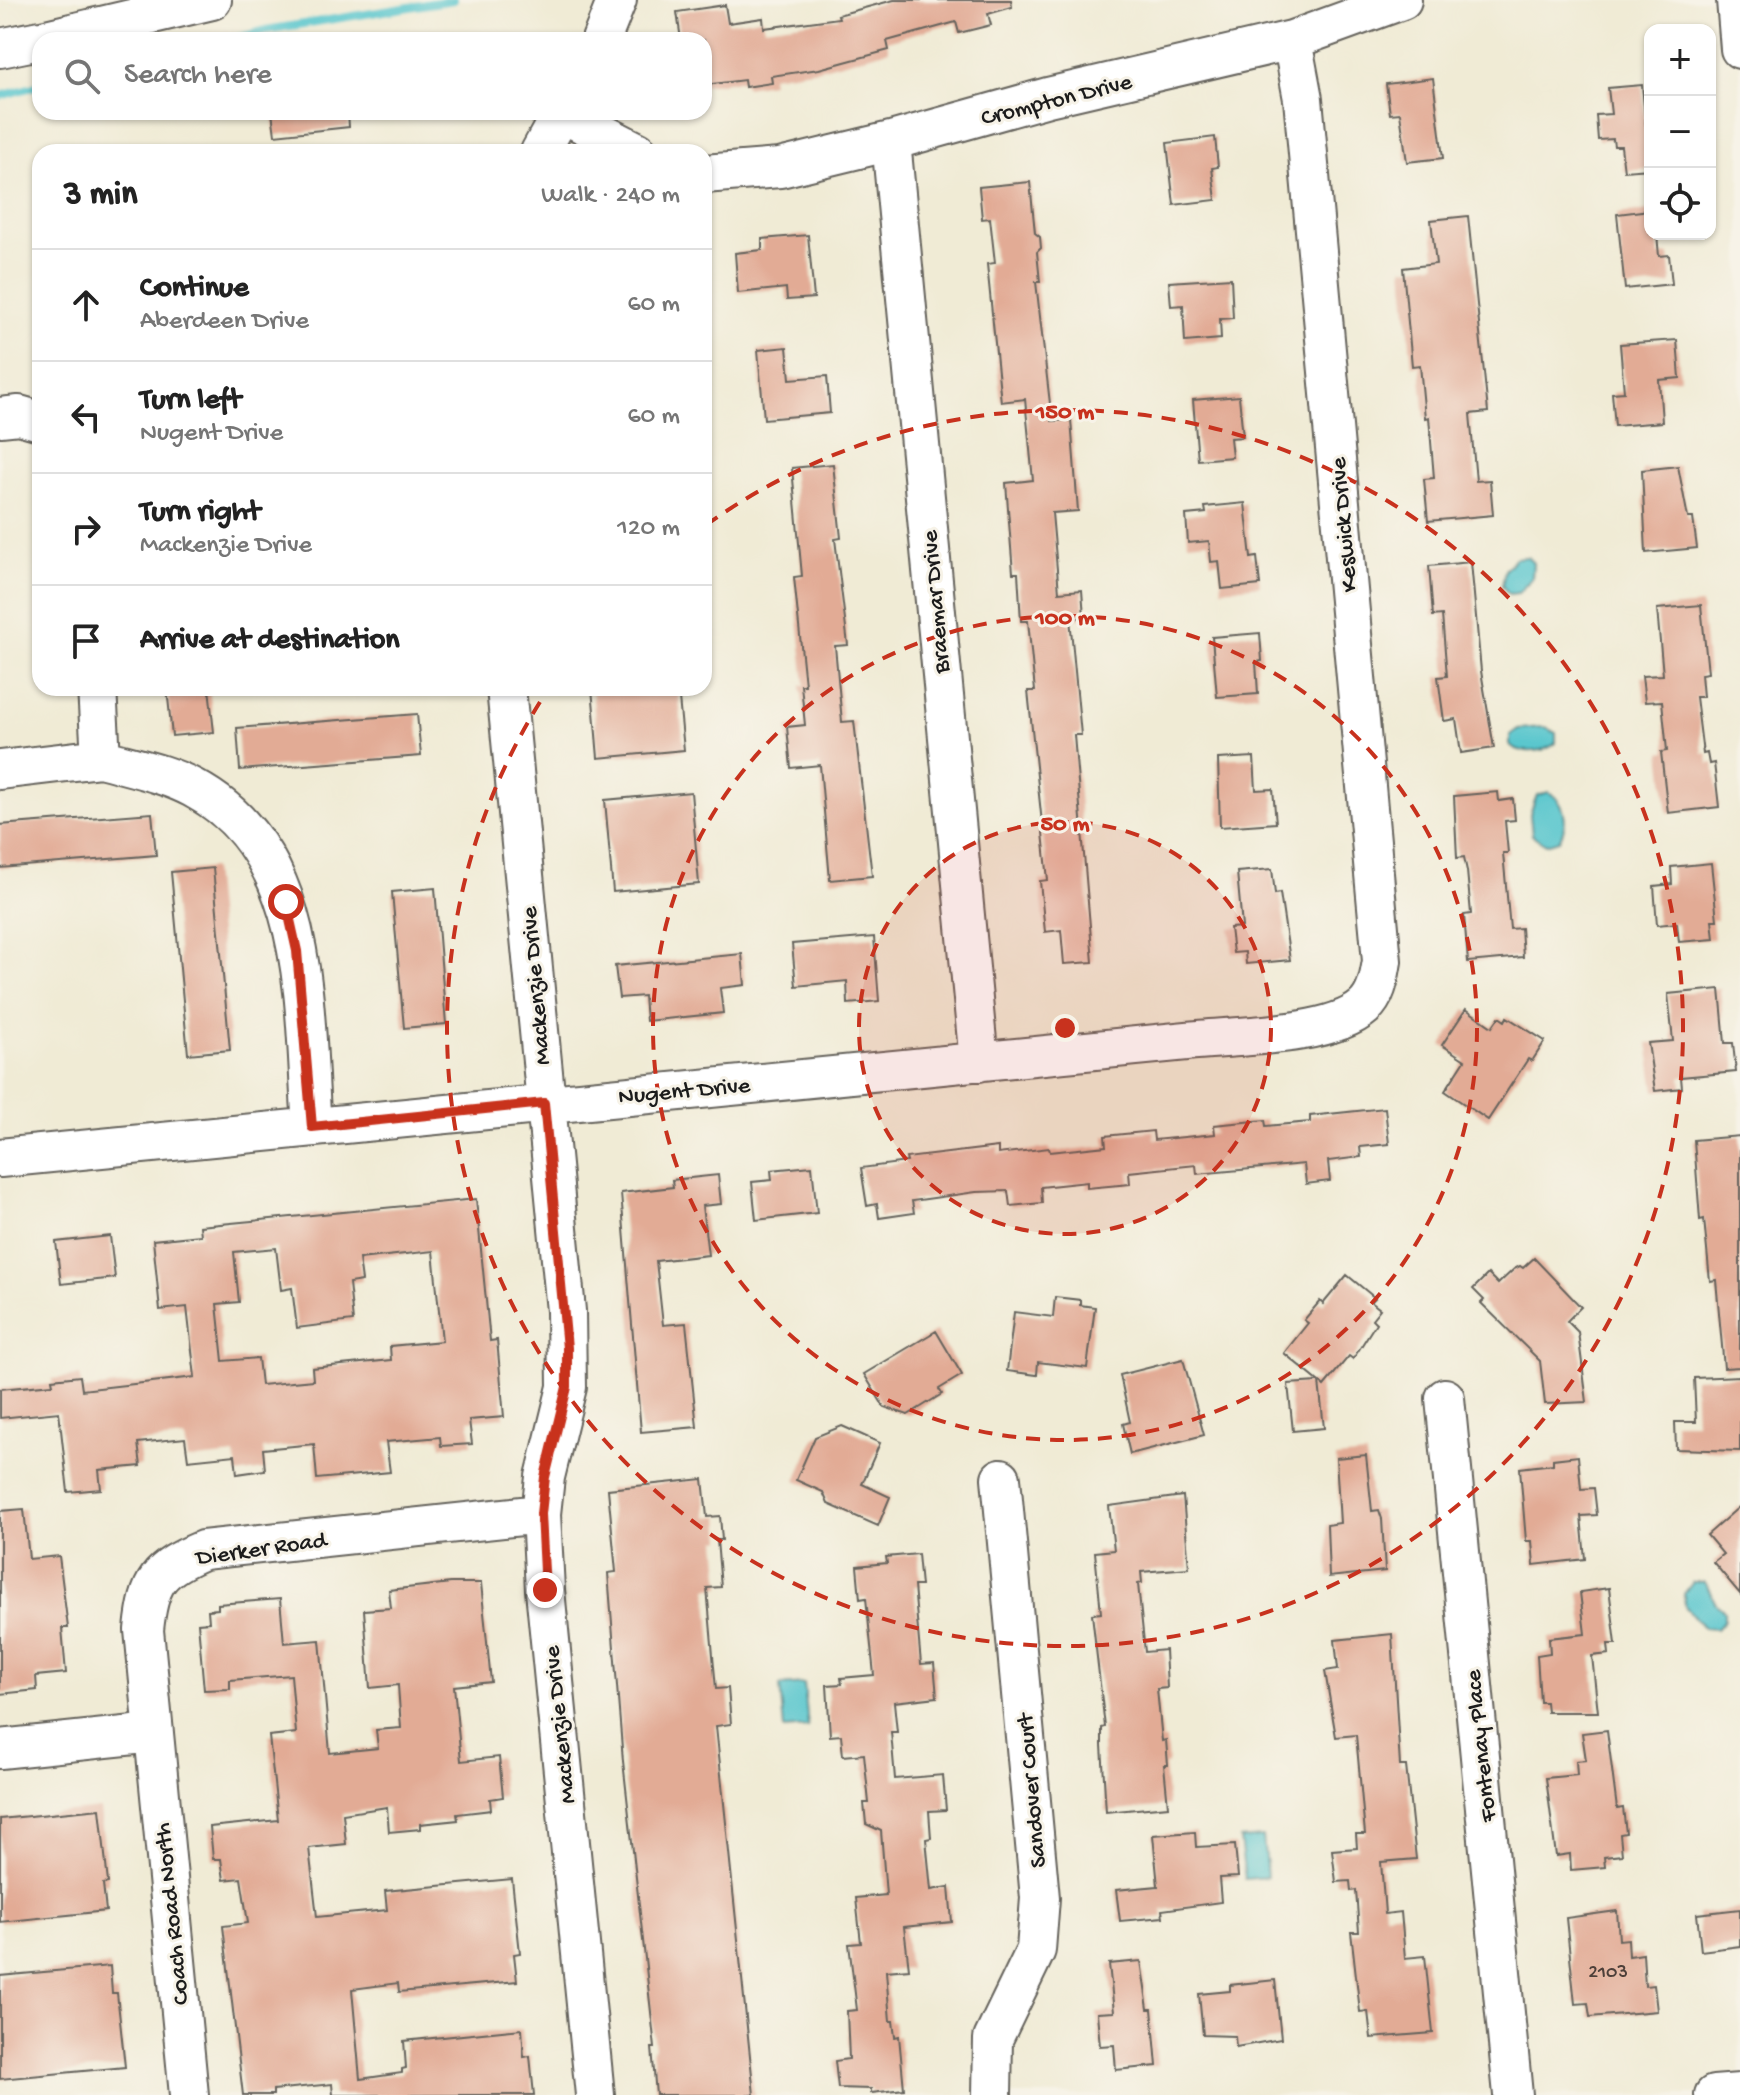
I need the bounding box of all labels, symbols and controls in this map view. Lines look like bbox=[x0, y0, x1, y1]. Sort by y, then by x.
map controls bbox=[1644, 24, 1716, 240]
button: + bbox=[1644, 24, 1716, 96]
search box bbox=[32, 32, 712, 120]
icon: search bbox=[60, 54, 104, 98]
text: Search here bbox=[124, 59, 272, 94]
street label: Crompton Drive bbox=[978, 68, 1136, 134]
button: − bbox=[1644, 96, 1716, 168]
button: locate bbox=[1644, 168, 1716, 240]
text: 3 min bbox=[64, 176, 137, 216]
text: Walk · 240 m bbox=[541, 181, 680, 212]
text: Continue bbox=[140, 272, 249, 307]
icon: ahead bbox=[64, 283, 108, 327]
text: 60 m bbox=[627, 290, 680, 321]
text: Aberdeen Drive bbox=[140, 307, 309, 338]
text: Turn left bbox=[140, 384, 241, 419]
icon: left bbox=[64, 395, 108, 439]
text: 150 m bbox=[1035, 399, 1094, 428]
text: 60 m bbox=[627, 402, 680, 433]
text: Nugent Drive bbox=[140, 419, 283, 450]
street label: Keswick Drive bbox=[1325, 456, 1366, 593]
text: Turn right bbox=[140, 496, 260, 531]
icon: right bbox=[64, 507, 108, 551]
text: 120 m bbox=[617, 514, 680, 545]
street label: Braemar Drive bbox=[917, 528, 958, 675]
text: Mackenzie Drive bbox=[140, 531, 312, 562]
text: 100 m bbox=[1034, 605, 1095, 634]
icon: arrive bbox=[64, 619, 108, 663]
text: Arrive at destination bbox=[140, 624, 400, 659]
text: 50 m bbox=[1041, 811, 1089, 840]
route start bbox=[268, 884, 304, 920]
street label: Mackenzie Drive bbox=[516, 905, 559, 1066]
centre of rings bbox=[1051, 1014, 1079, 1042]
street label: Nugent Drive bbox=[617, 1072, 752, 1113]
street label: Dierker Road bbox=[192, 1527, 330, 1574]
route end bbox=[527, 1572, 563, 1608]
street label: Mackenzie Drive bbox=[539, 1644, 584, 1805]
street label: Fontenay Place bbox=[1460, 1667, 1505, 1824]
street label: Sandover Court bbox=[1012, 1710, 1055, 1869]
street label: Coach Road North bbox=[149, 1821, 197, 2006]
house number: 2103 bbox=[1588, 1962, 1628, 1985]

